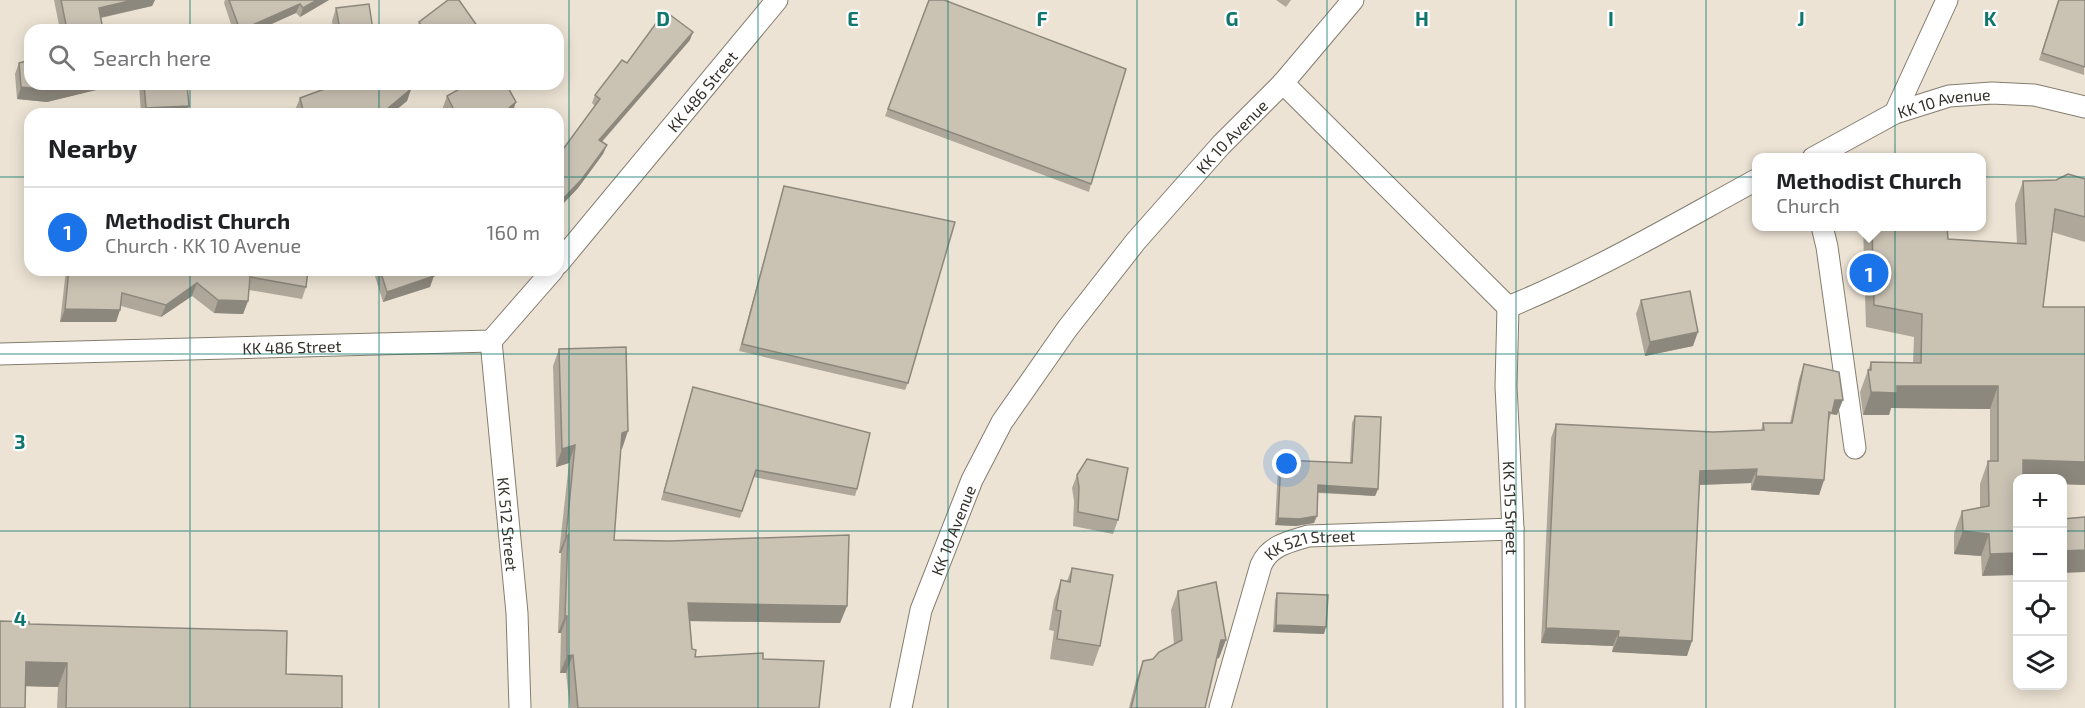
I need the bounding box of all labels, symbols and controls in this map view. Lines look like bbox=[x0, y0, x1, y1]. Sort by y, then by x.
text: D bbox=[656, 6, 670, 30]
text: E bbox=[847, 6, 859, 30]
text: F bbox=[1036, 6, 1048, 30]
text: G bbox=[1226, 6, 1238, 30]
text: H bbox=[1415, 6, 1429, 30]
text: I bbox=[1608, 6, 1614, 30]
text: J bbox=[1797, 6, 1805, 30]
text: K bbox=[1984, 6, 1997, 30]
search box bbox=[24, 24, 564, 90]
icon: search bbox=[45, 41, 78, 74]
text: Search here bbox=[93, 44, 211, 70]
street label: KK 486 Street bbox=[663, 47, 741, 135]
street label: KK 10 Avenue bbox=[1895, 84, 1991, 121]
street label: KK 10 Avenue bbox=[1191, 95, 1271, 177]
text: Nearby bbox=[48, 132, 137, 163]
popup bbox=[1752, 153, 1986, 231]
text: Methodist Church bbox=[1776, 167, 1962, 193]
text: Church bbox=[1776, 193, 1840, 217]
text: Methodist Church bbox=[105, 207, 290, 233]
text: 1 bbox=[63, 220, 72, 244]
text: 160 m bbox=[487, 220, 540, 244]
text: Church · KK 10 Avenue bbox=[105, 233, 301, 257]
pin: 1 bbox=[1850, 250, 1888, 296]
street label: KK 486 Street bbox=[242, 335, 342, 357]
text: 3 bbox=[14, 429, 26, 453]
your location bbox=[1272, 449, 1301, 478]
street label: KK 515 Street bbox=[1500, 460, 1523, 555]
map controls bbox=[2013, 474, 2067, 690]
button: + bbox=[2013, 474, 2067, 528]
street label: KK 512 Street bbox=[495, 476, 522, 572]
street label: KK 10 Avenue bbox=[926, 482, 979, 578]
street label: KK 521 Street bbox=[1259, 525, 1355, 563]
button: − bbox=[2013, 528, 2067, 582]
button: locate bbox=[2013, 582, 2067, 636]
text: 4 bbox=[14, 606, 27, 630]
button: layers bbox=[2013, 636, 2067, 690]

